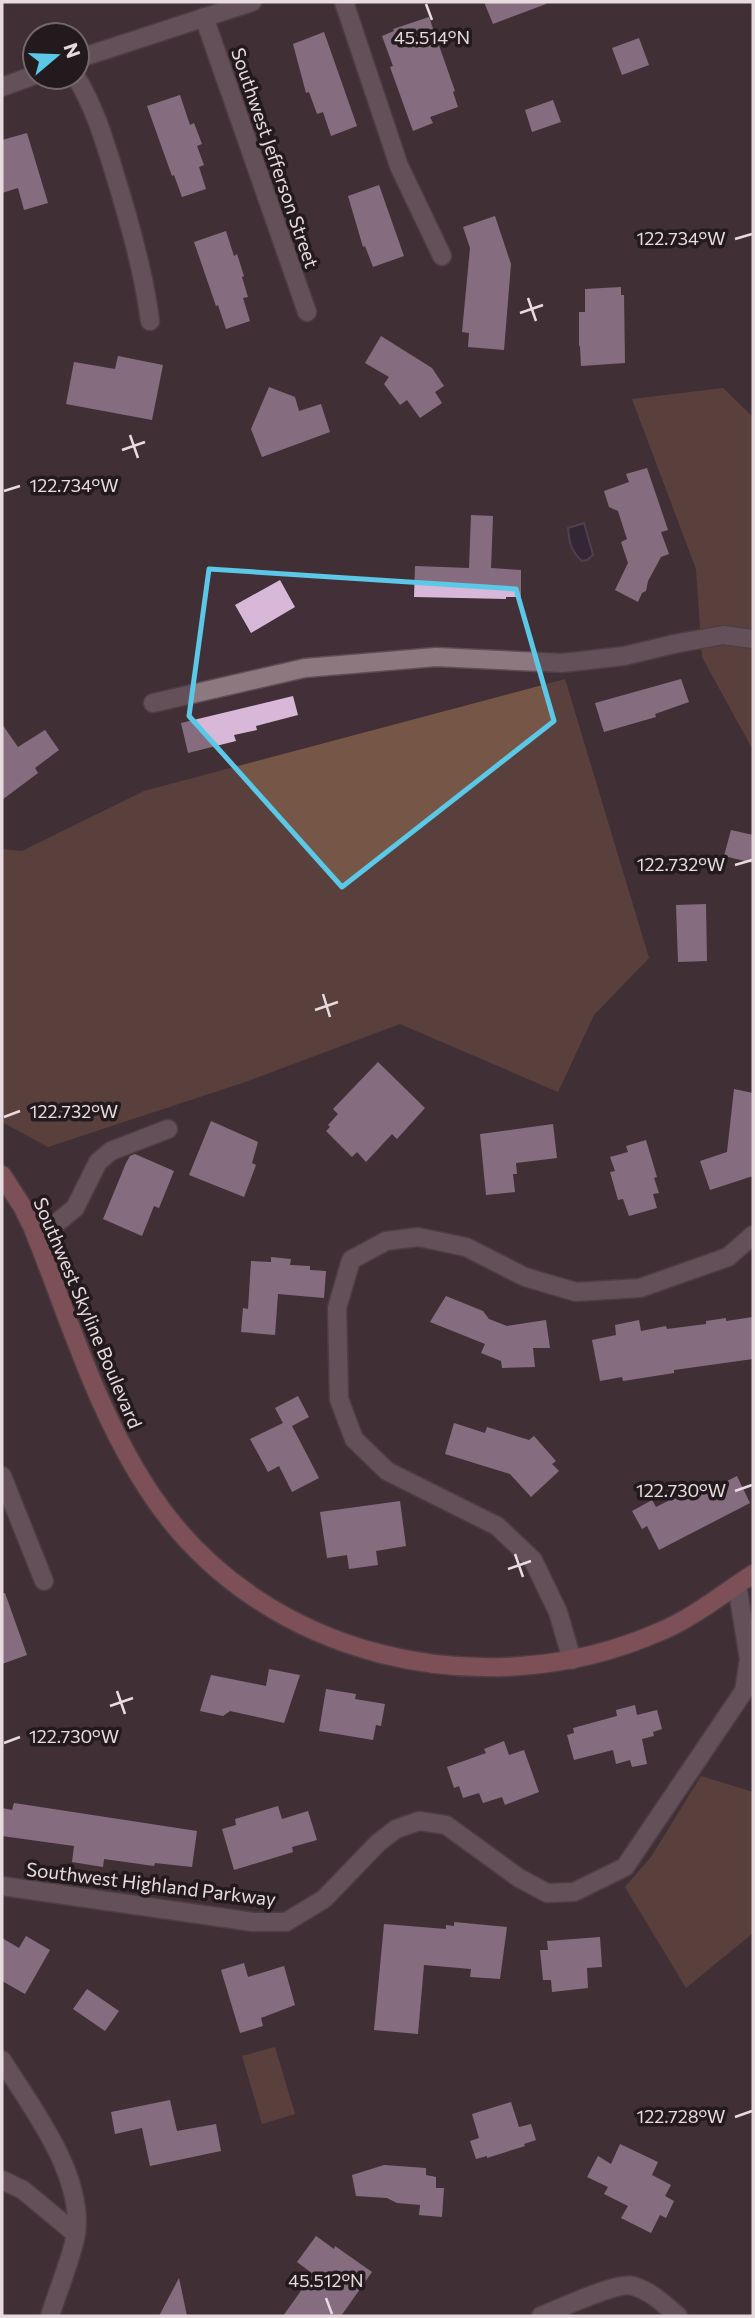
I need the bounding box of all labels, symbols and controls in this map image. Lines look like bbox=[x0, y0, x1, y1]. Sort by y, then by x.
north arrow bbox=[21, 21, 91, 91]
text: 45.514°N bbox=[394, 26, 470, 48]
text: N bbox=[59, 40, 86, 61]
street label: Southwest Jefferson Street bbox=[227, 45, 324, 271]
text: 122.734°W bbox=[636, 227, 726, 249]
text: 122.734°W bbox=[29, 474, 119, 496]
text: 122.732°W bbox=[637, 853, 725, 875]
text: 122.732°W bbox=[30, 1100, 118, 1122]
street label: Southwest Skyline Boulevard bbox=[29, 1194, 148, 1432]
text: 122.730°W bbox=[636, 1479, 726, 1501]
text: 122.730°W bbox=[29, 1725, 119, 1747]
street label: Southwest Highland Parkway bbox=[25, 1857, 277, 1910]
text: 122.728°W bbox=[637, 2105, 725, 2127]
text: 45.512°N bbox=[288, 2269, 364, 2291]

